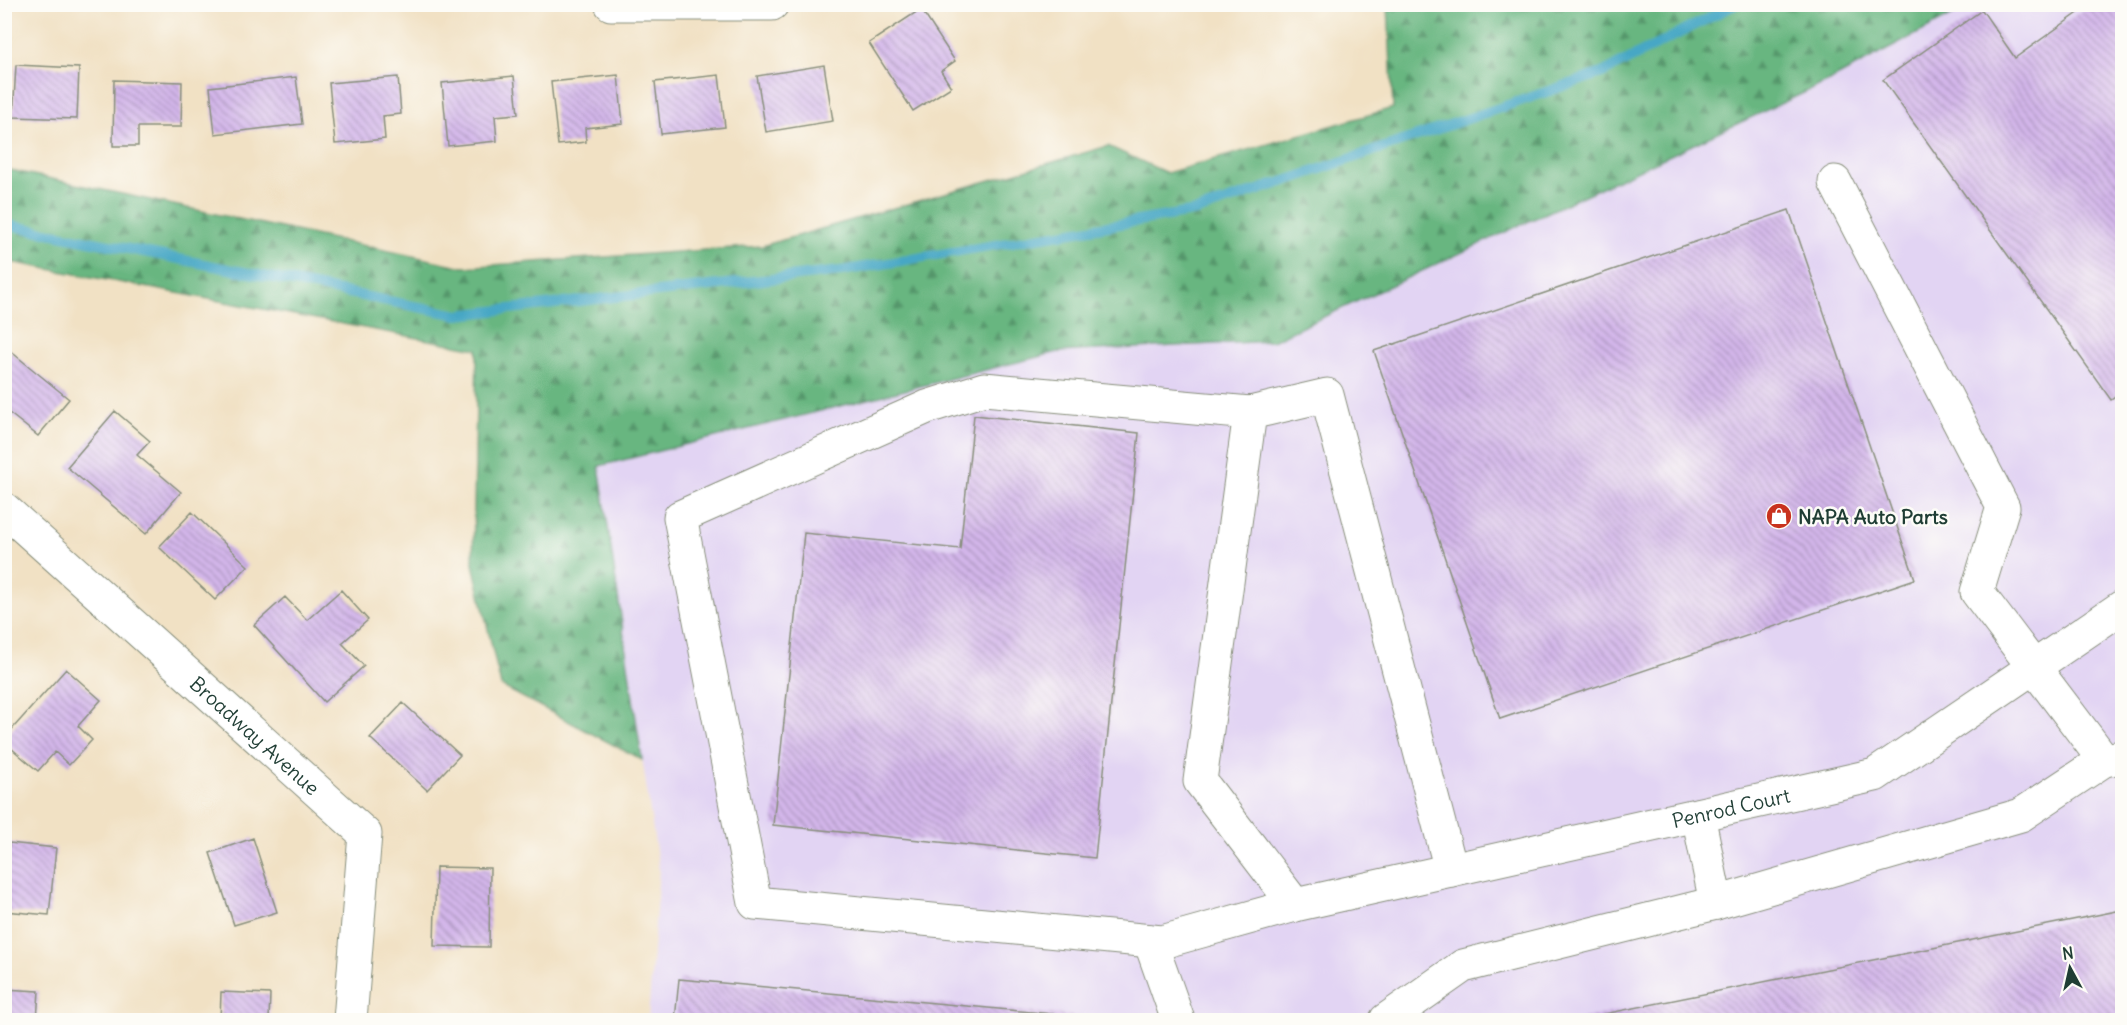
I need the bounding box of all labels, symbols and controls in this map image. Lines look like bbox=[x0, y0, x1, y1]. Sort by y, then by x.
shop icon: NAPA Auto Parts bbox=[1764, 501, 1794, 531]
place label: NAPA Auto Parts bbox=[1798, 504, 1948, 529]
street label: Broadway Avenue bbox=[185, 670, 325, 800]
street label: Penrod Court bbox=[1669, 782, 1792, 833]
north arrow bbox=[2040, 938, 2100, 998]
text: N bbox=[2061, 942, 2075, 964]

